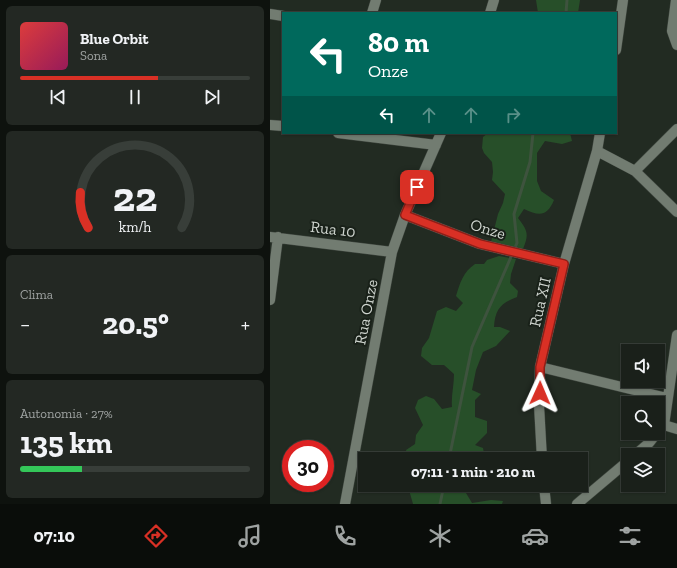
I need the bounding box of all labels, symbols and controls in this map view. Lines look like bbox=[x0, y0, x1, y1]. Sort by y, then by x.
text: 80 m bbox=[368, 26, 429, 59]
icon: left bbox=[302, 28, 354, 80]
text: Blue Orbit bbox=[80, 30, 148, 48]
text: Sona bbox=[80, 48, 107, 63]
text: Onze bbox=[368, 60, 408, 82]
icon: previous bbox=[47, 86, 69, 108]
icon: pause bbox=[124, 86, 146, 108]
icon: next bbox=[201, 86, 223, 108]
icon: left bbox=[376, 104, 398, 126]
icon: ahead bbox=[418, 104, 440, 126]
icon: ahead bbox=[460, 104, 482, 126]
icon: right bbox=[502, 104, 524, 126]
pin bbox=[400, 170, 434, 204]
text: 22 bbox=[113, 172, 157, 222]
icon: arrive bbox=[406, 176, 428, 198]
street label: Onze bbox=[468, 215, 508, 243]
street label: Rua 10 bbox=[309, 217, 357, 241]
text: km/h bbox=[119, 218, 151, 235]
street label: Rua XII bbox=[525, 275, 555, 329]
street label: Rua Onze bbox=[350, 278, 382, 346]
text: Clima bbox=[20, 287, 53, 302]
text: 20.5° bbox=[102, 306, 169, 342]
text: − bbox=[20, 311, 30, 338]
text: + bbox=[241, 311, 250, 338]
map controls bbox=[621, 344, 665, 492]
button: sound bbox=[621, 344, 665, 388]
position arrow bbox=[519, 372, 561, 414]
button: search bbox=[621, 396, 665, 440]
text: Autonomia · 27% bbox=[20, 406, 113, 421]
text: 135 km bbox=[20, 425, 112, 461]
speed limit sign: 30 bbox=[282, 440, 334, 492]
button: layers bbox=[621, 448, 665, 492]
text: 07:11 · 1 min · 210 m bbox=[411, 463, 535, 481]
icon: directions bbox=[142, 522, 170, 550]
icon: music bbox=[236, 522, 264, 550]
icon: phone bbox=[331, 522, 359, 550]
icon: climate bbox=[426, 522, 454, 550]
icon: car bbox=[521, 522, 549, 550]
icon: filters bbox=[616, 522, 644, 550]
text: 07:10 bbox=[33, 525, 75, 547]

